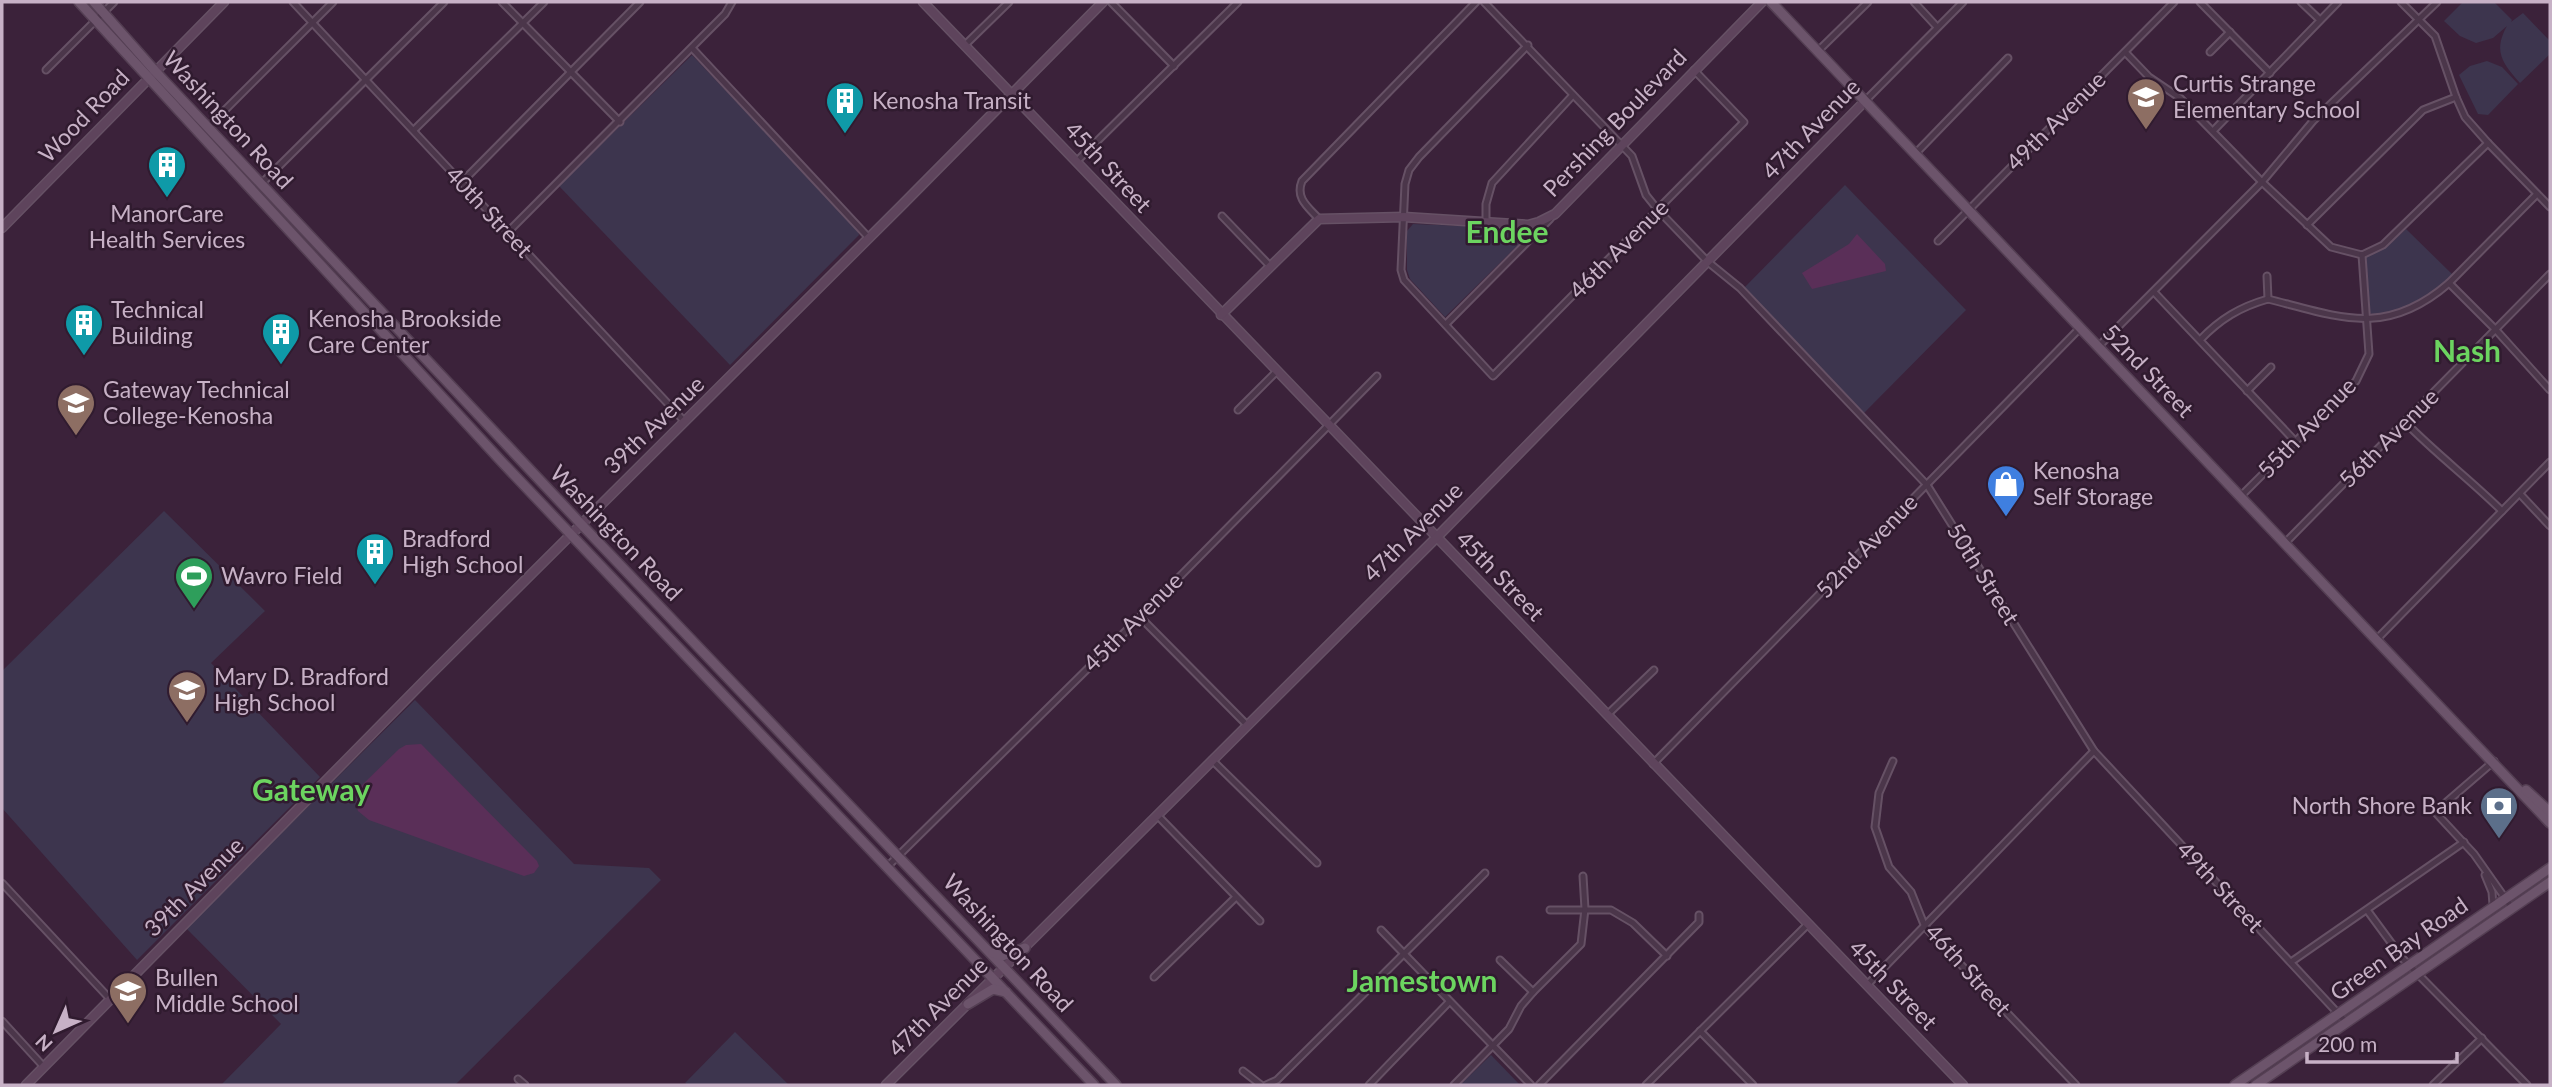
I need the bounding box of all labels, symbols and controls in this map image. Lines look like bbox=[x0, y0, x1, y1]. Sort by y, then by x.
street label: Pershing Boulevard bbox=[1537, 43, 1692, 202]
street label: Washington Road bbox=[158, 45, 300, 194]
street label: Wood Road bbox=[32, 63, 134, 168]
street label: 49th Avenue bbox=[2000, 65, 2111, 176]
place label: Curtis Strange Elementary School bbox=[2173, 69, 2360, 123]
street label: 47th Avenue bbox=[1755, 72, 1865, 184]
school or university icon: Curtis Strange Elementary School bbox=[2125, 76, 2167, 131]
building icon: Kenosha Transit bbox=[824, 80, 866, 135]
place label: Kenosha Transit bbox=[872, 86, 1032, 114]
street label: 45th Street bbox=[1060, 115, 1158, 218]
building icon: ManorCare Health Services bbox=[146, 144, 188, 199]
street label: 40th Street bbox=[441, 160, 539, 263]
street label: 46th Avenue bbox=[1563, 193, 1674, 304]
place label: ManorCare Health Services bbox=[89, 199, 245, 253]
district label: Endee bbox=[1466, 213, 1548, 249]
place label: Technical Building bbox=[111, 295, 204, 349]
building icon: Technical Building bbox=[63, 302, 105, 357]
place label: Kenosha Brookside Care Center bbox=[308, 304, 501, 358]
building icon: Kenosha Brookside Care Center bbox=[260, 311, 302, 366]
street label: 52nd Street bbox=[2097, 318, 2201, 423]
district label: Nash bbox=[2433, 332, 2501, 368]
street label: 39th Avenue bbox=[597, 369, 709, 479]
street label: 55th Avenue bbox=[2251, 371, 2361, 483]
place label: Gateway Technical College-Kenosha bbox=[103, 375, 290, 429]
school or university icon: Gateway Technical College-Kenosha bbox=[55, 382, 97, 437]
street label: 56th Avenue bbox=[2333, 382, 2444, 493]
place label: Kenosha Self Storage bbox=[2033, 456, 2153, 510]
street label: Washington Road bbox=[545, 459, 689, 606]
shop icon: Kenosha Self Storage bbox=[1985, 463, 2027, 518]
street label: 47th Avenue bbox=[1357, 476, 1468, 587]
street label: 52nd Avenue bbox=[1810, 488, 1923, 603]
street label: 50th Street bbox=[1942, 518, 2026, 630]
place label: Bradford High School bbox=[402, 524, 523, 578]
street label: 45th Street bbox=[1451, 524, 1551, 627]
building icon: Bradford High School bbox=[354, 531, 396, 586]
sports icon: Wavro Field bbox=[173, 555, 215, 610]
place label: Wavro Field bbox=[221, 561, 342, 589]
street label: 45th Avenue bbox=[1077, 566, 1188, 677]
place label: Mary D. Bradford High School bbox=[214, 662, 389, 716]
school or university icon: Mary D. Bradford High School bbox=[166, 669, 208, 724]
district label: Gateway bbox=[252, 771, 370, 807]
bank icon: North Shore Bank bbox=[2478, 785, 2520, 840]
place label: North Shore Bank bbox=[2292, 791, 2472, 819]
street label: 39th Avenue bbox=[138, 831, 249, 942]
street label: 49th Street bbox=[2172, 835, 2270, 938]
street label: Washington Road bbox=[938, 868, 1080, 1017]
street label: Green Bay Road bbox=[2324, 890, 2473, 1006]
street label: 46th Street bbox=[1920, 918, 2018, 1022]
street label: 45th Street bbox=[1844, 933, 1944, 1036]
street label: 47th Avenue bbox=[882, 951, 993, 1062]
district label: Jamestown bbox=[1347, 962, 1497, 998]
place label: Bullen Middle School bbox=[155, 963, 299, 1017]
school or university icon: Bullen Middle School bbox=[107, 970, 149, 1025]
north arrow bbox=[21, 996, 91, 1066]
scale bar bbox=[2307, 1020, 2458, 1064]
text: N bbox=[30, 1030, 57, 1057]
text: 200 m bbox=[2318, 1031, 2377, 1056]

